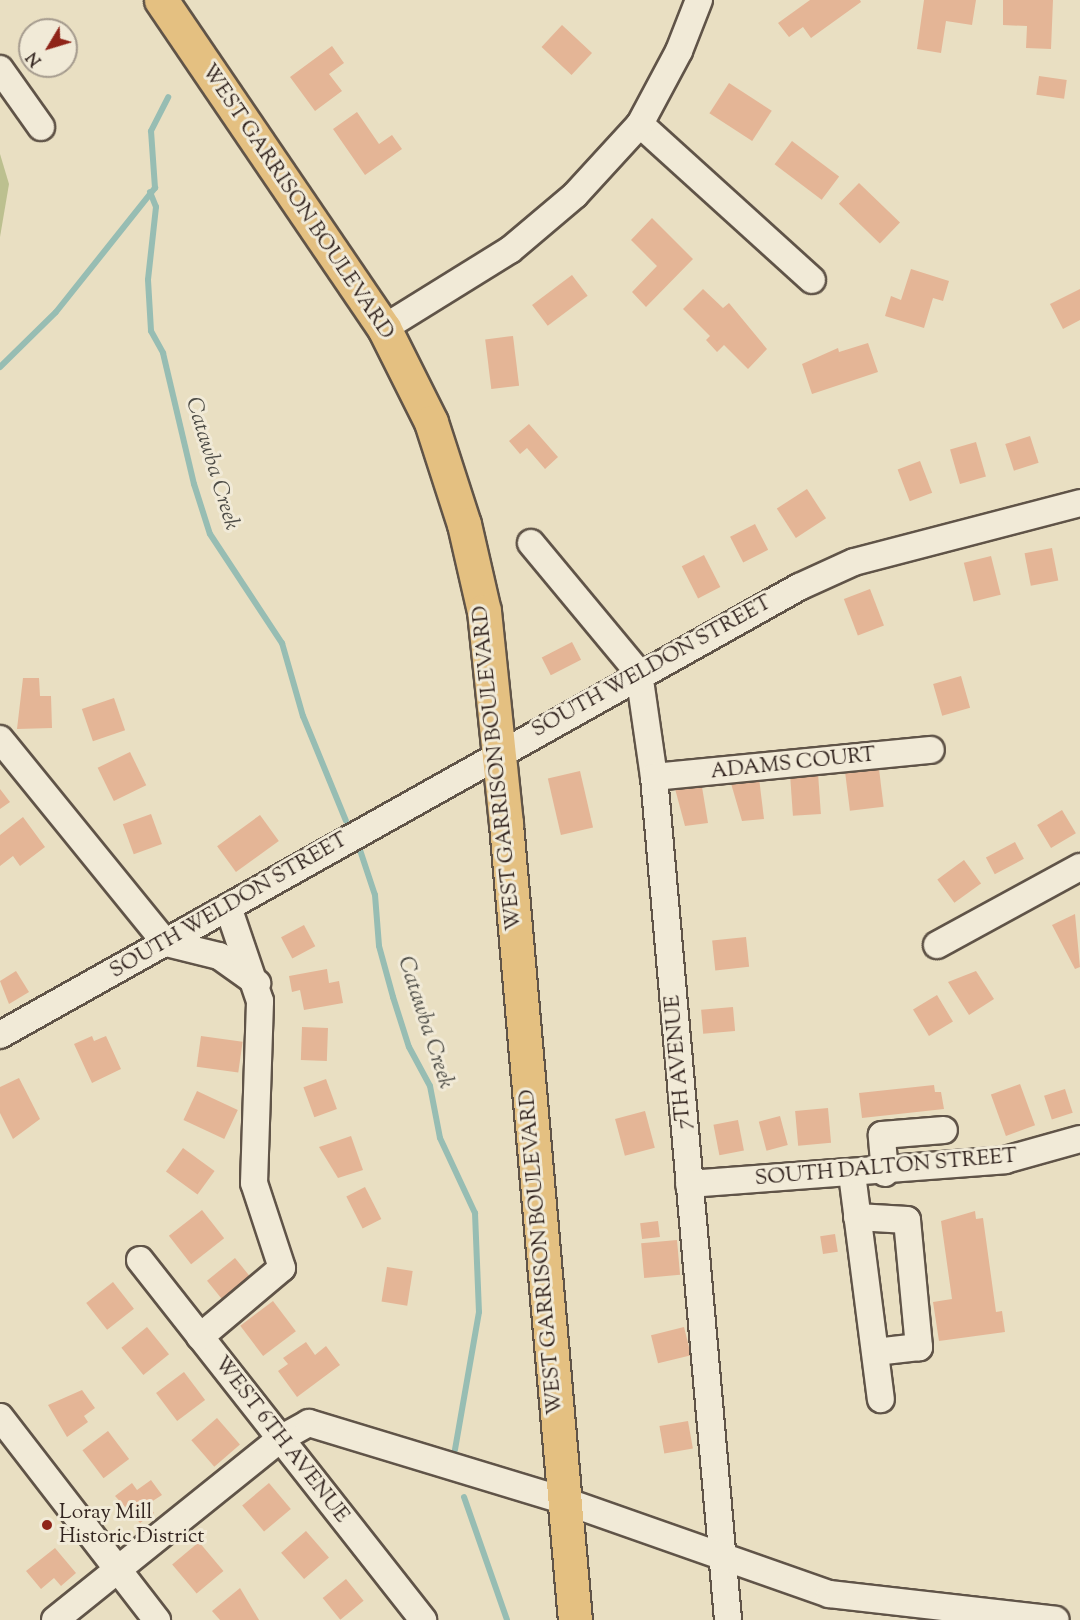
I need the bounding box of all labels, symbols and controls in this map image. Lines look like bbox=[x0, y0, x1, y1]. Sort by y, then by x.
north arrow bbox=[18, 18, 78, 78]
text: N bbox=[22, 46, 48, 70]
street label: WEST GARRISON BOULEVARD bbox=[195, 60, 399, 344]
water label: Catawba Creek bbox=[178, 394, 244, 534]
street label: SOUTH WELDON STREET bbox=[528, 591, 776, 743]
street label: WEST GARRISON BOULEVARD bbox=[468, 604, 528, 932]
street label: ADAMS COURT bbox=[709, 743, 877, 785]
street label: SOUTH WELDON STREET bbox=[106, 828, 352, 984]
water label: Catawba Creek bbox=[390, 954, 458, 1092]
street label: 7TH AVENUE bbox=[661, 994, 697, 1130]
street label: WEST GARRISON BOULEVARD bbox=[515, 1088, 569, 1416]
street label: SOUTH DALTON STREET bbox=[754, 1144, 1018, 1192]
street label: WEST 6TH AVENUE bbox=[208, 1352, 354, 1528]
place label: Loray Mill Historic District bbox=[59, 1500, 205, 1550]
marker: Loray Mill Historic District bbox=[40, 1518, 54, 1532]

